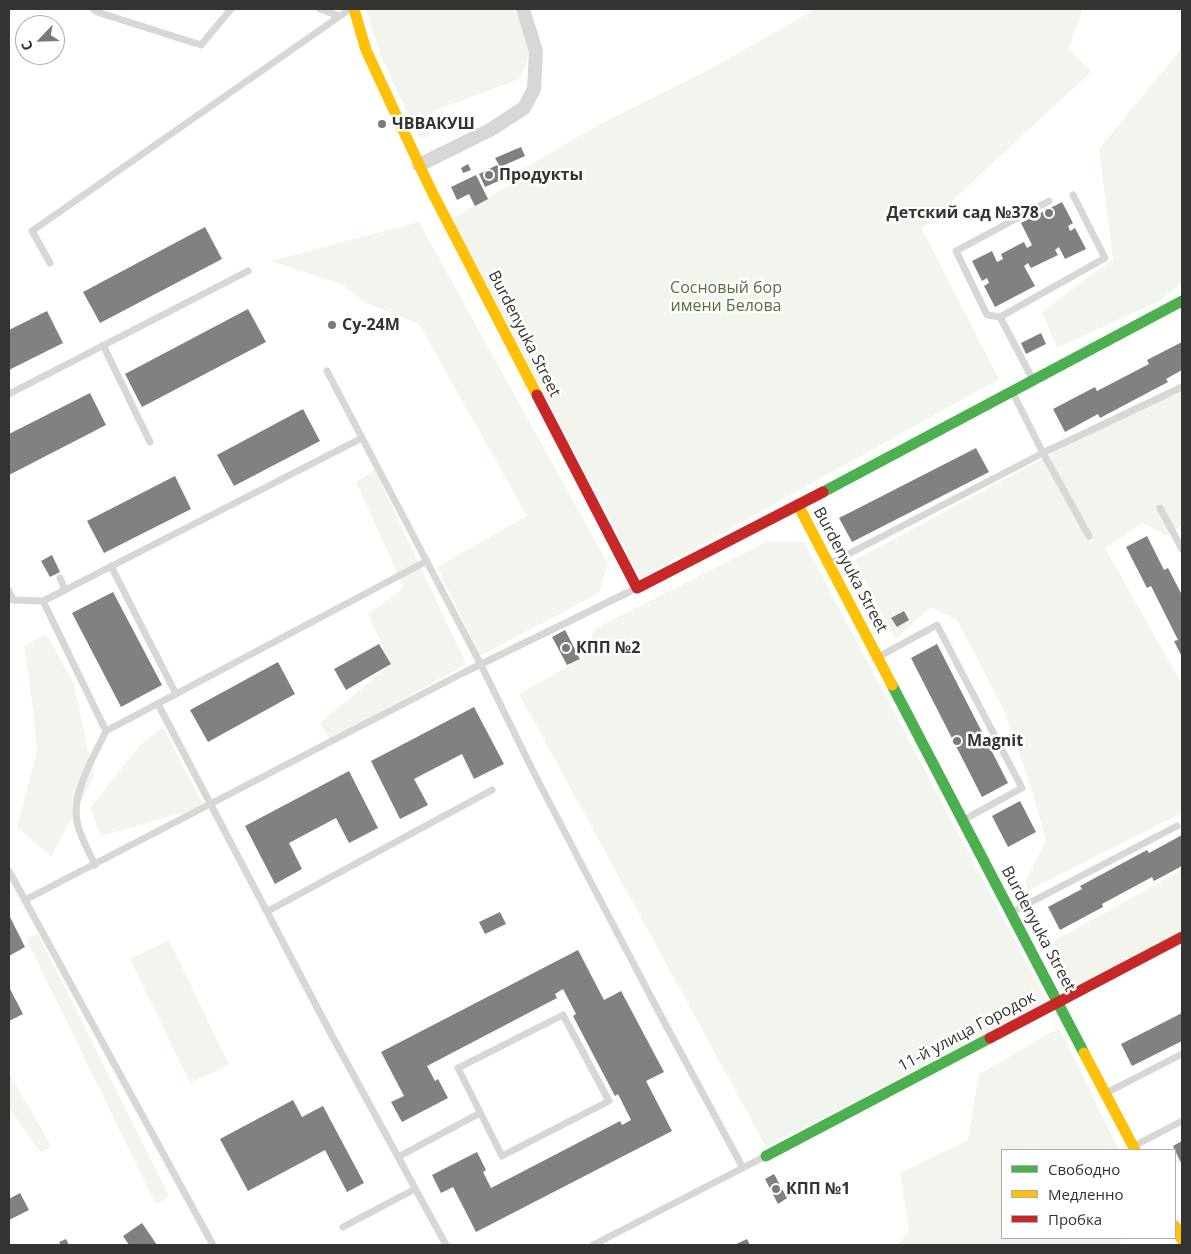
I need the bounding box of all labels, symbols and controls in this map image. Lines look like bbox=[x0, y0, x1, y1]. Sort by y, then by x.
north arrow bbox=[15, 15, 65, 65]
text: С bbox=[16, 38, 37, 54]
place label: ЧВВАКУШ bbox=[392, 114, 475, 134]
marker: ЧВВАКУШ bbox=[376, 118, 388, 130]
place label: Продукты bbox=[499, 165, 583, 185]
marker: Продукты bbox=[483, 169, 495, 181]
place label: Детский сад №378 bbox=[887, 203, 1039, 223]
marker: Детский сад №378 bbox=[1043, 207, 1055, 219]
street label: Burdenyuka Street bbox=[484, 268, 564, 400]
park label: Сосновый бор имени Белова bbox=[670, 278, 782, 316]
place label: Су-24М bbox=[342, 315, 400, 335]
marker: Су-24М bbox=[326, 319, 338, 331]
street label: Burdenyuka Street bbox=[809, 504, 891, 636]
place label: КПП №2 bbox=[576, 638, 640, 658]
marker: КПП №2 bbox=[560, 642, 572, 654]
place label: Magnit bbox=[967, 731, 1023, 751]
marker: Magnit bbox=[951, 735, 963, 747]
street label: Burdenyuka Street bbox=[997, 863, 1079, 995]
street label: 11-й улица Городок bbox=[895, 988, 1039, 1076]
legend bbox=[1001, 1149, 1176, 1239]
text: Свободно bbox=[1048, 1159, 1120, 1179]
place label: КПП №1 bbox=[786, 1179, 850, 1199]
marker: КПП №1 bbox=[770, 1183, 782, 1195]
text: Медленно bbox=[1048, 1184, 1124, 1204]
text: Пробка bbox=[1048, 1209, 1102, 1229]

